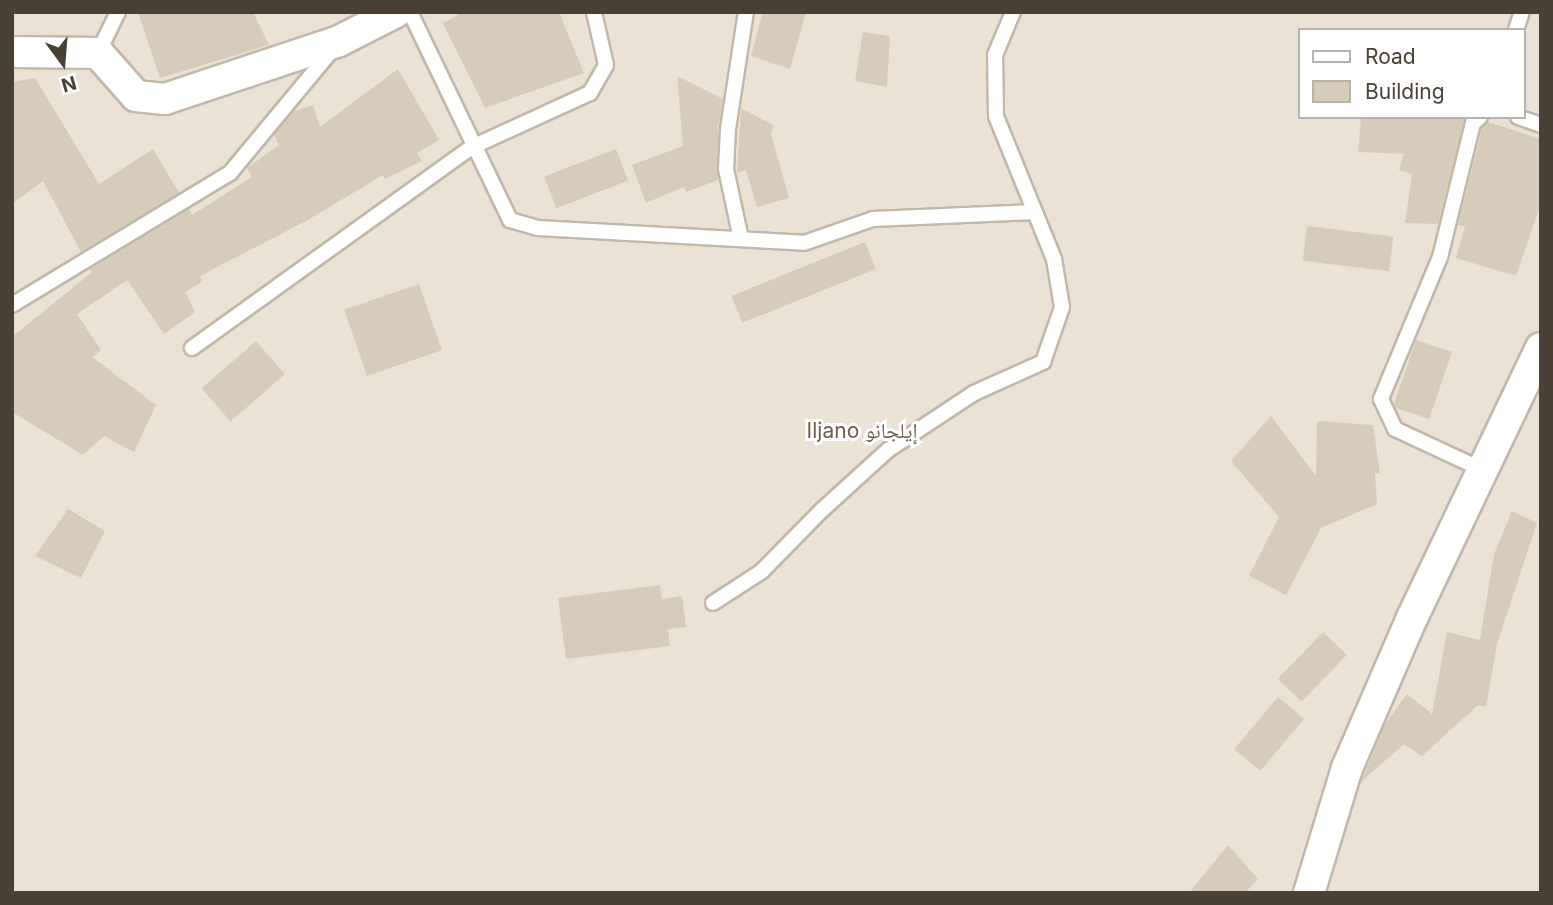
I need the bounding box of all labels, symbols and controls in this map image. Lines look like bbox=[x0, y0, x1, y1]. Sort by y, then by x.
north arrow bbox=[28, 28, 98, 98]
legend bbox=[1298, 28, 1525, 119]
text: Road bbox=[1365, 44, 1416, 69]
text: N bbox=[59, 71, 79, 97]
text: Building bbox=[1365, 79, 1445, 104]
district label: Iljano إيلجانو bbox=[807, 418, 917, 444]

